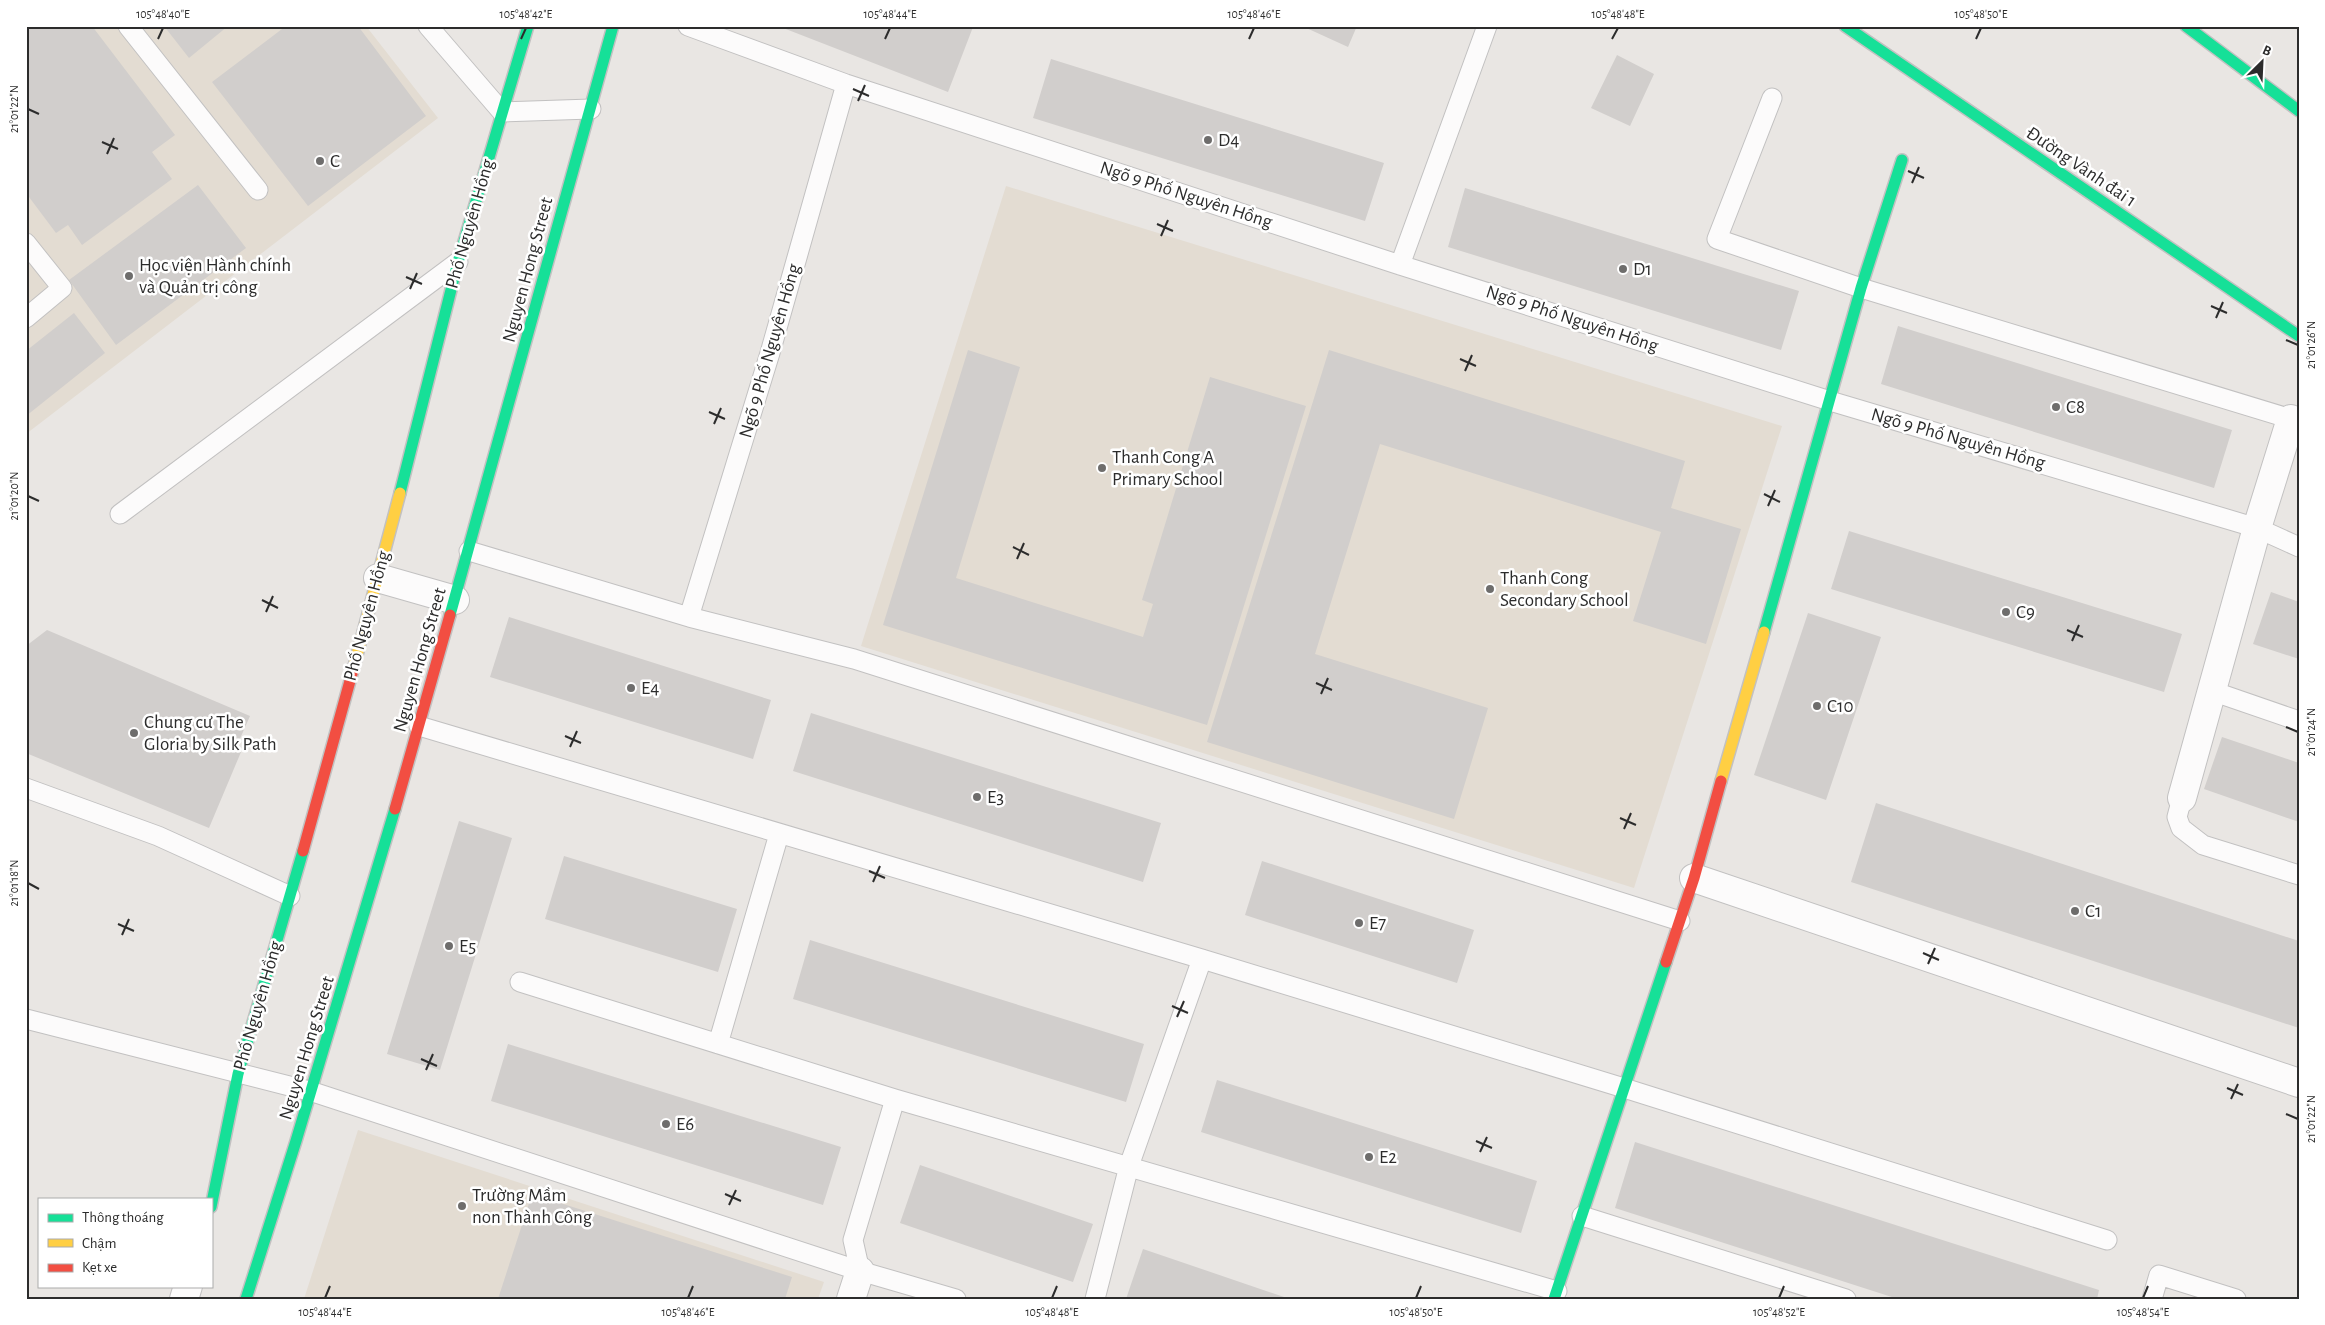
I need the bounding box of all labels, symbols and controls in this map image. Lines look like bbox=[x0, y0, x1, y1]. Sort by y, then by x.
text: 105°48'40"E bbox=[136, 8, 190, 20]
text: 105°48'42"E bbox=[500, 8, 553, 20]
text: 105°48'44"E bbox=[863, 8, 917, 20]
text: 105°48'46"E bbox=[1227, 8, 1281, 20]
text: 105°48'48"E bbox=[1591, 8, 1645, 20]
text: 105°48'50"E bbox=[1955, 8, 2008, 20]
north arrow bbox=[2238, 38, 2288, 88]
text: B bbox=[2260, 43, 2273, 59]
text: 21°01'22"N bbox=[8, 85, 20, 133]
street label: Đường Vành đai 1 bbox=[2022, 123, 2140, 211]
place label: D4 bbox=[1218, 131, 1239, 150]
marker: D4 bbox=[1202, 134, 1214, 146]
place label: C bbox=[330, 152, 340, 171]
marker: C bbox=[314, 155, 326, 167]
street label: Phố Nguyên Hồng bbox=[442, 156, 498, 291]
street label: Ngõ 9 Phố Nguyên Hồng bbox=[1097, 158, 1275, 232]
street label: Nguyen Hong Street bbox=[499, 195, 557, 345]
place label: Học viện Hành chính và Quản trị công bbox=[139, 256, 291, 297]
place label: D1 bbox=[1633, 260, 1652, 279]
street label: Ngõ 9 Phố Nguyên Hồng bbox=[736, 261, 804, 440]
marker: D1 bbox=[1617, 263, 1629, 275]
marker: Học viện Hành chính và Quản trị công bbox=[123, 270, 135, 282]
street label: Ngõ 9 Phố Nguyên Hồng bbox=[1483, 282, 1661, 356]
text: 21°01'26"N bbox=[2305, 321, 2317, 369]
place label: C8 bbox=[2066, 398, 2085, 417]
marker: C8 bbox=[2050, 401, 2062, 413]
street label: Ngõ 9 Phố Nguyên Hồng bbox=[1869, 405, 2048, 473]
place label: Thanh Cong A Primary School bbox=[1112, 448, 1223, 489]
marker: Thanh Cong A Primary School bbox=[1096, 462, 1108, 474]
text: 21°01'20"N bbox=[8, 472, 20, 520]
street label: Phố Nguyên Hồng bbox=[341, 548, 394, 683]
place label: Thanh Cong Secondary School bbox=[1500, 569, 1629, 610]
marker: Thanh Cong Secondary School bbox=[1484, 583, 1496, 595]
street label: Nguyen Hong Street bbox=[390, 586, 450, 734]
place label: C9 bbox=[2016, 603, 2035, 622]
marker: C9 bbox=[2000, 606, 2012, 618]
place label: E4 bbox=[641, 679, 659, 698]
marker: E4 bbox=[625, 682, 637, 694]
place label: C10 bbox=[1827, 697, 1853, 716]
marker: C10 bbox=[1811, 700, 1823, 712]
text: 21°01'24"N bbox=[2305, 708, 2317, 756]
place label: Chung cư The Gloria by Silk Path bbox=[144, 713, 277, 754]
marker: Chung cư The Gloria by Silk Path bbox=[128, 727, 140, 739]
place label: E3 bbox=[987, 788, 1004, 807]
marker: E3 bbox=[971, 791, 983, 803]
text: 21°01'18"N bbox=[8, 860, 20, 906]
place label: C1 bbox=[2085, 902, 2101, 921]
marker: C1 bbox=[2069, 905, 2081, 917]
place label: E7 bbox=[1369, 914, 1386, 933]
marker: E7 bbox=[1353, 917, 1365, 929]
place label: E5 bbox=[459, 937, 476, 956]
street label: Phố Nguyên Hồng bbox=[230, 938, 286, 1073]
marker: E5 bbox=[443, 940, 455, 952]
street label: Nguyen Hong Street bbox=[276, 974, 338, 1122]
text: 21°01'22"N bbox=[2305, 1095, 2317, 1143]
place label: E6 bbox=[676, 1115, 694, 1134]
marker: E6 bbox=[660, 1118, 672, 1130]
place label: E2 bbox=[1379, 1148, 1397, 1167]
marker: E2 bbox=[1363, 1151, 1375, 1163]
place label: Trường Mầm non Thành Công bbox=[472, 1186, 593, 1227]
legend bbox=[38, 1198, 212, 1288]
marker: Trường Mầm non Thành Công bbox=[456, 1200, 468, 1212]
text: Thông thoáng bbox=[82, 1210, 164, 1225]
text: Chậm bbox=[82, 1236, 116, 1251]
text: Kẹt xe bbox=[82, 1260, 117, 1275]
text: 105°48'44"E bbox=[298, 1306, 352, 1318]
text: 105°48'46"E bbox=[661, 1306, 715, 1318]
text: 105°48'48"E bbox=[1025, 1306, 1079, 1318]
text: 105°48'50"E bbox=[1390, 1306, 1443, 1318]
text: 105°48'52"E bbox=[1753, 1306, 1805, 1318]
text: 105°48'54"E bbox=[2117, 1306, 2169, 1318]

